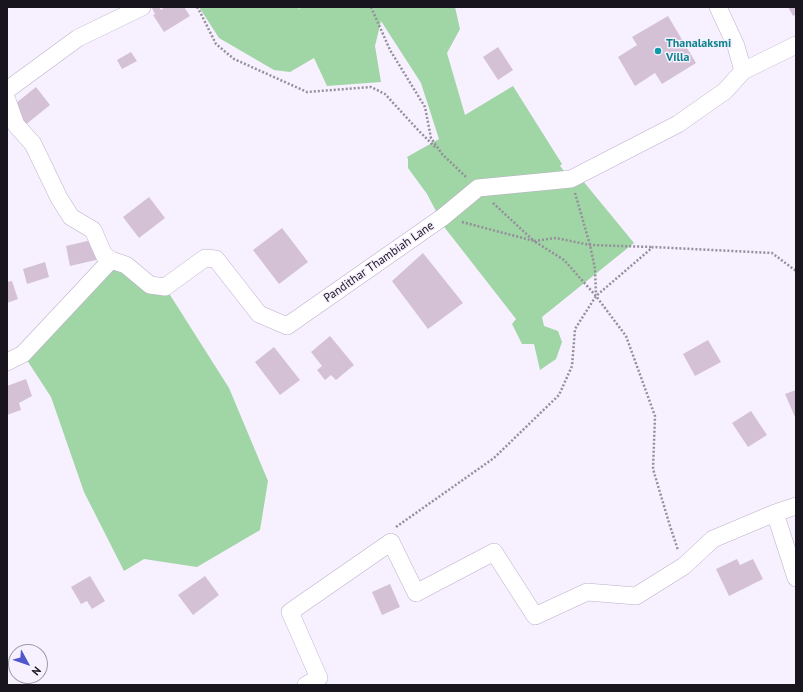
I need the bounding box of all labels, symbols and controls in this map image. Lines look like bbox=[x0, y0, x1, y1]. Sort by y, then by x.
place label: Thanalaksmi Villa bbox=[666, 37, 731, 65]
marker: Thanalaksmi Villa bbox=[653, 46, 663, 56]
street label: Pandithar Thambiah Lane bbox=[321, 218, 437, 306]
north arrow bbox=[8, 644, 48, 684]
text: N bbox=[29, 664, 44, 678]

